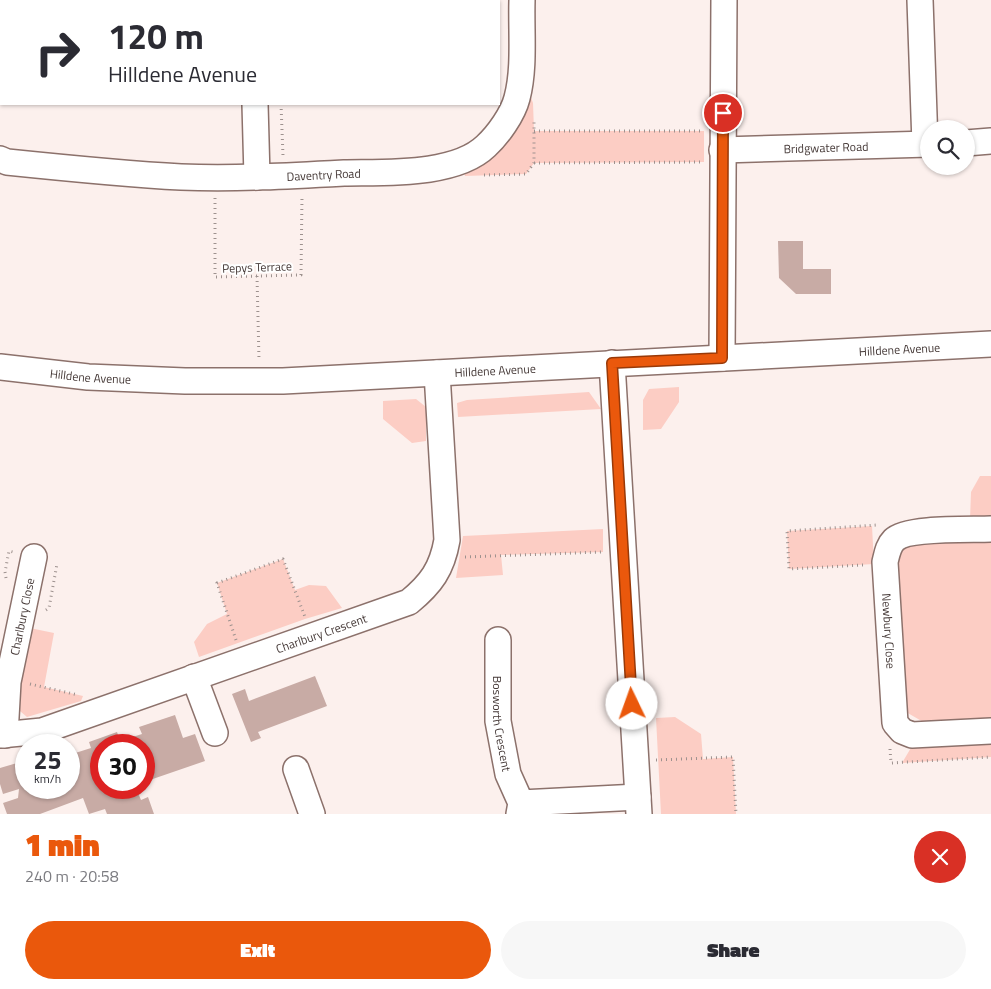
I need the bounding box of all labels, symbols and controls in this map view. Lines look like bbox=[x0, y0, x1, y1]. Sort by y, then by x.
text: 120 m bbox=[108, 9, 204, 63]
icon: right bbox=[25, 20, 90, 85]
text: Hilldene Avenue bbox=[108, 57, 257, 91]
pin bbox=[702, 92, 744, 134]
icon: arrive bbox=[709, 99, 737, 127]
map controls bbox=[920, 120, 975, 175]
button: search bbox=[920, 120, 975, 175]
street label: Bridgwater Road bbox=[783, 136, 869, 158]
street label: Daventry Road bbox=[286, 163, 361, 185]
street label: Pepys Terrace bbox=[222, 256, 292, 278]
street label: Hilldene Avenue bbox=[858, 337, 941, 360]
street label: Hilldene Avenue bbox=[454, 358, 536, 382]
street label: Hilldene Avenue bbox=[49, 363, 132, 388]
street label: Charlbury Close bbox=[4, 576, 39, 657]
street label: Newbury Close bbox=[877, 593, 901, 669]
street label: Charlbury Crescent bbox=[273, 608, 370, 658]
street label: Bosworth Crescent bbox=[488, 676, 517, 774]
position arrow bbox=[605, 677, 657, 729]
speed limit sign: 30 bbox=[90, 734, 155, 799]
text: 25 bbox=[33, 741, 62, 779]
text: km/h bbox=[34, 769, 61, 788]
text: 1 min bbox=[25, 822, 100, 868]
button: close bbox=[914, 831, 966, 883]
text: 240 m · 20:58 bbox=[25, 864, 119, 888]
button: Exit bbox=[25, 921, 491, 979]
button: Share bbox=[501, 921, 966, 979]

